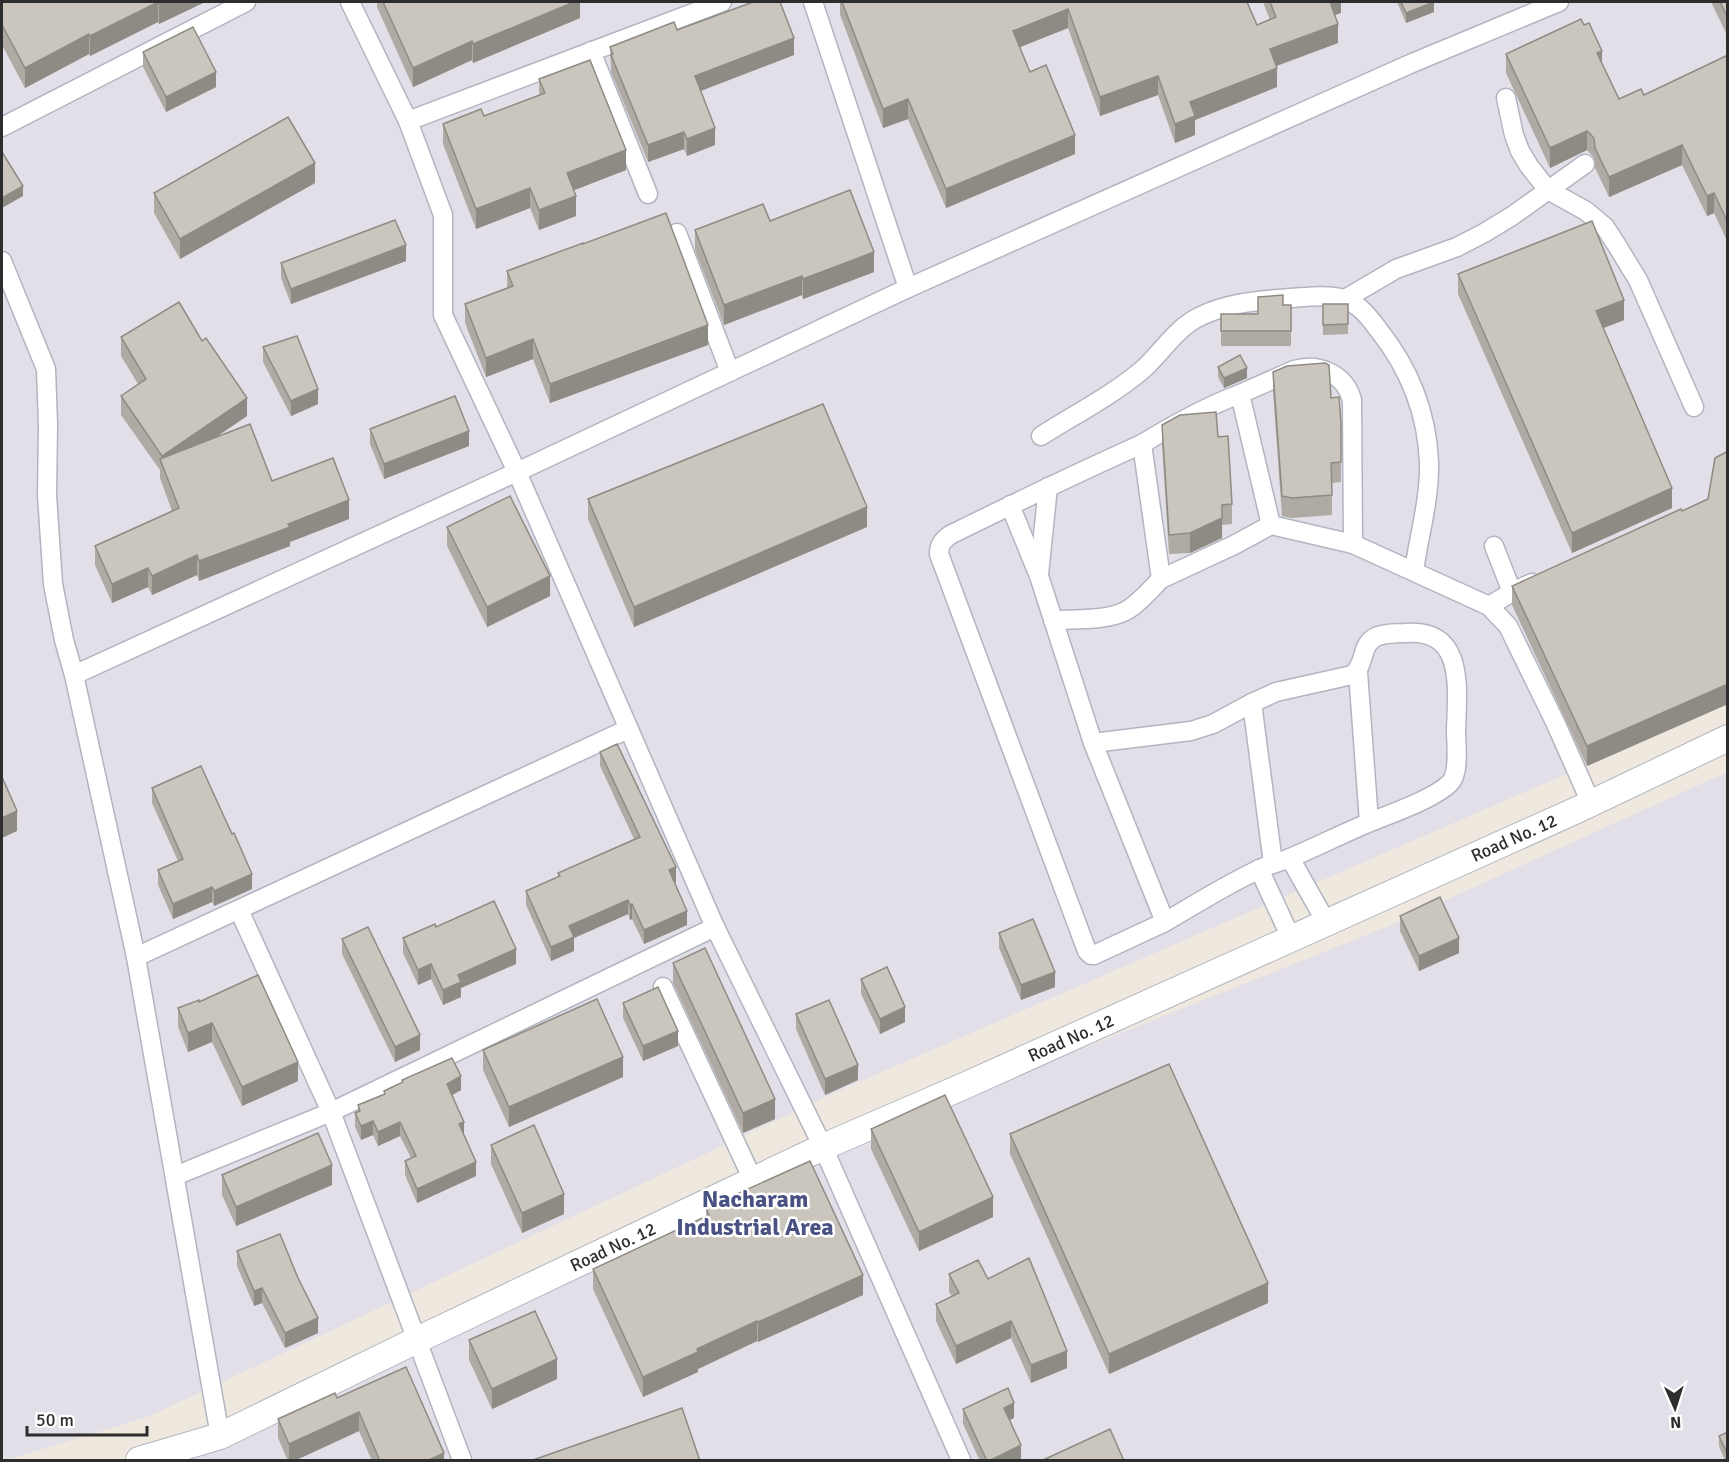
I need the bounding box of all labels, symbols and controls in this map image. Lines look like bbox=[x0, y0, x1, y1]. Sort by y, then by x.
street label: Road No. 12 bbox=[1467, 809, 1561, 867]
street label: Road No. 12 bbox=[1024, 1009, 1118, 1067]
district label: Nacharam Industrial Area bbox=[676, 1184, 834, 1242]
street label: Road No. 12 bbox=[567, 1218, 659, 1276]
north arrow bbox=[1645, 1378, 1705, 1438]
scale bar bbox=[27, 1399, 147, 1437]
text: 50 m bbox=[36, 1409, 74, 1431]
text: N bbox=[1670, 1412, 1682, 1432]

